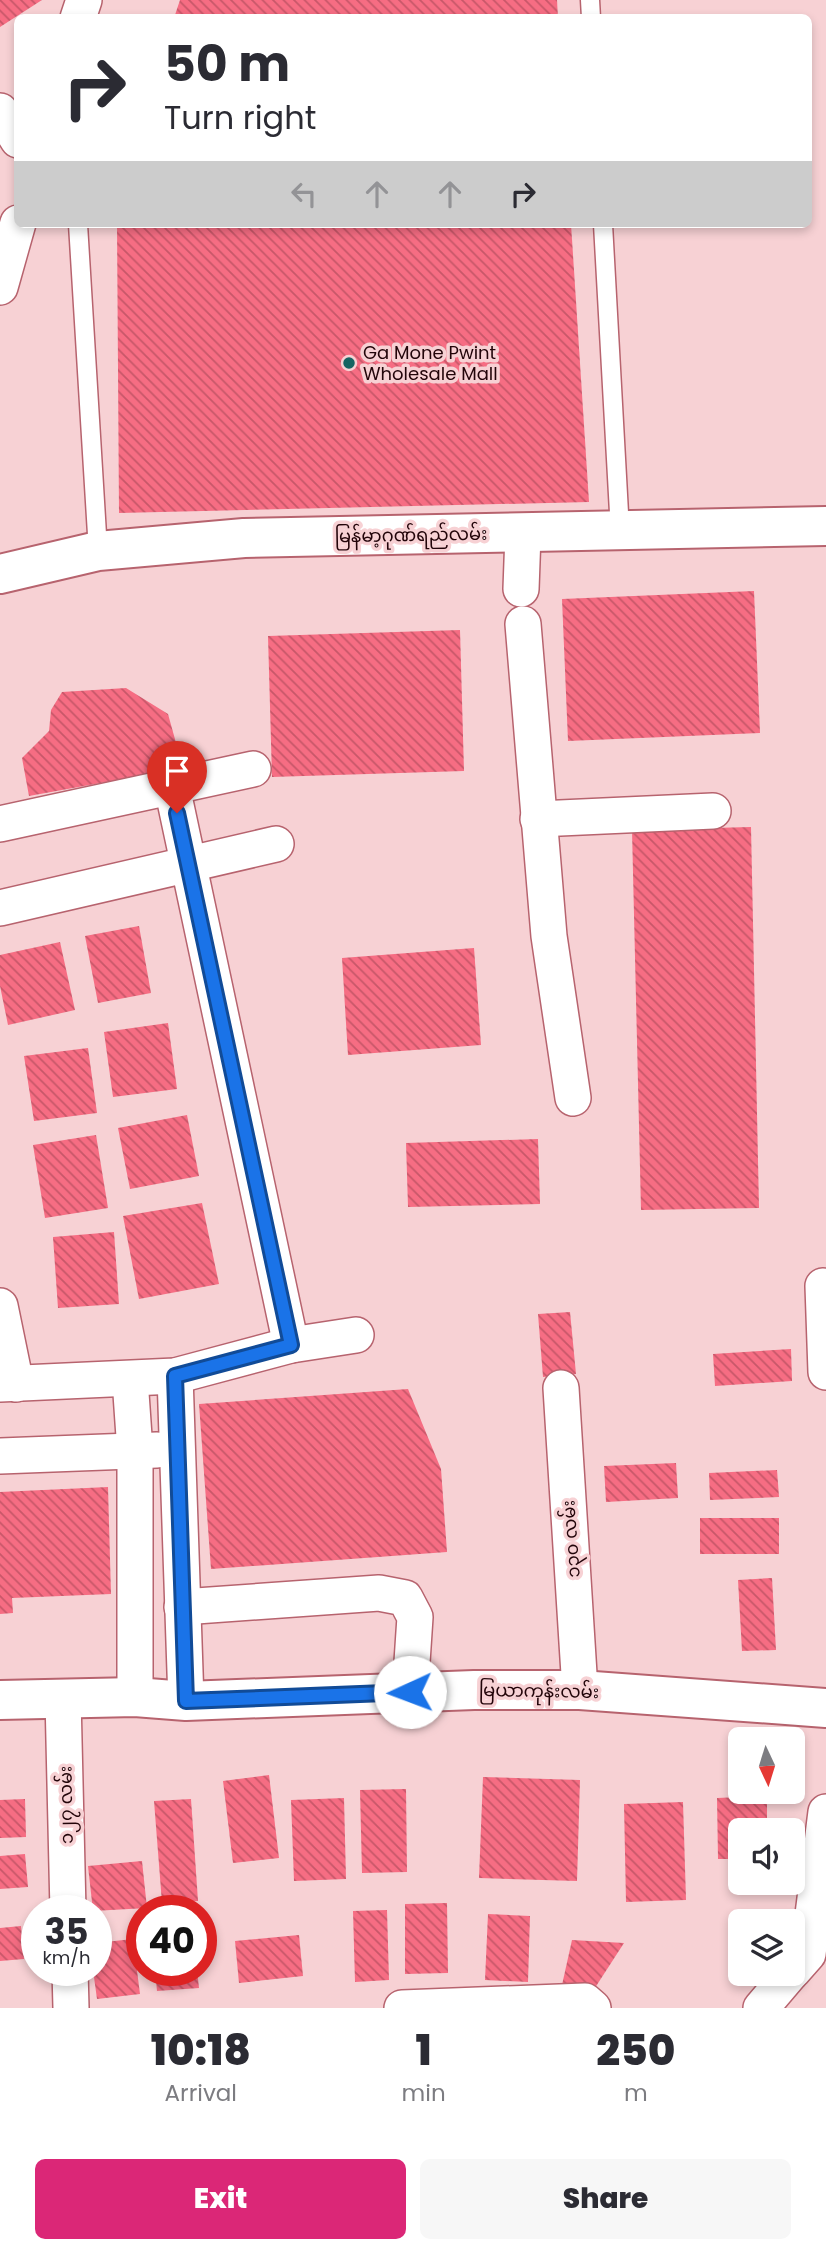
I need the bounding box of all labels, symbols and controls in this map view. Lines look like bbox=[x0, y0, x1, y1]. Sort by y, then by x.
text: 50 m bbox=[164, 30, 290, 98]
icon: right bbox=[49, 42, 140, 133]
text: Turn right bbox=[164, 95, 316, 140]
icon: left bbox=[285, 175, 323, 213]
icon: ahead bbox=[358, 175, 396, 213]
icon: ahead bbox=[431, 175, 469, 213]
icon: right bbox=[504, 175, 542, 213]
place label: Ga Mone Pwint Wholesale Mall bbox=[363, 340, 498, 386]
marker: Ga Mone Pwint Wholesale Mall bbox=[341, 355, 357, 371]
street label: မြန်မာ့ဂုဏ်ရည်လမ်း bbox=[335, 521, 488, 551]
pin bbox=[147, 741, 207, 813]
icon: arrive bbox=[158, 752, 196, 790]
street label: ၁၃၀ လမ်း bbox=[555, 1499, 589, 1579]
position arrow bbox=[373, 1655, 447, 1729]
street label: မြယာကုန်းလမ်း bbox=[479, 1677, 599, 1707]
north arrow bbox=[728, 1727, 805, 1804]
map controls bbox=[728, 1727, 805, 1986]
street label: ၁၂၇ လမ်း bbox=[52, 1766, 82, 1844]
button: sound bbox=[728, 1818, 805, 1895]
speed limit sign: 40 bbox=[126, 1895, 217, 1986]
text: 35 bbox=[45, 1907, 88, 1956]
button: layers bbox=[728, 1909, 805, 1986]
text: km/h bbox=[43, 1945, 90, 1970]
text: 10:18 bbox=[151, 2021, 251, 2080]
text: 1 bbox=[415, 2021, 432, 2080]
text: 250 bbox=[596, 2021, 675, 2080]
text: Arrival bbox=[165, 2077, 237, 2109]
text: min bbox=[402, 2077, 446, 2109]
text: m bbox=[624, 2077, 648, 2109]
button: Exit bbox=[35, 2159, 406, 2239]
button: Share bbox=[420, 2159, 791, 2239]

